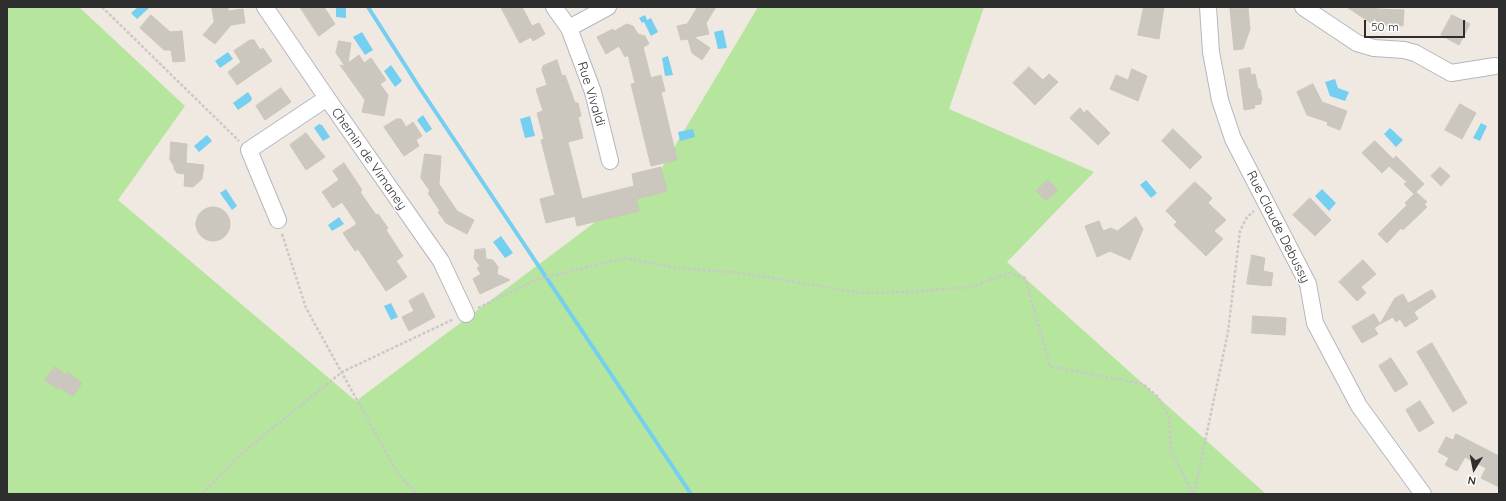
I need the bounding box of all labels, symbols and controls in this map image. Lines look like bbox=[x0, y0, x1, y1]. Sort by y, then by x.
scale bar bbox=[1366, 12, 1467, 38]
text: 50 m bbox=[1371, 19, 1399, 34]
street label: Rue Vivaldi bbox=[574, 60, 608, 128]
street label: Chemin de Vimaney bbox=[328, 105, 410, 213]
street label: Rue Claude Debussy bbox=[1243, 168, 1313, 286]
north arrow bbox=[1454, 449, 1494, 489]
text: N bbox=[1467, 473, 1477, 488]

